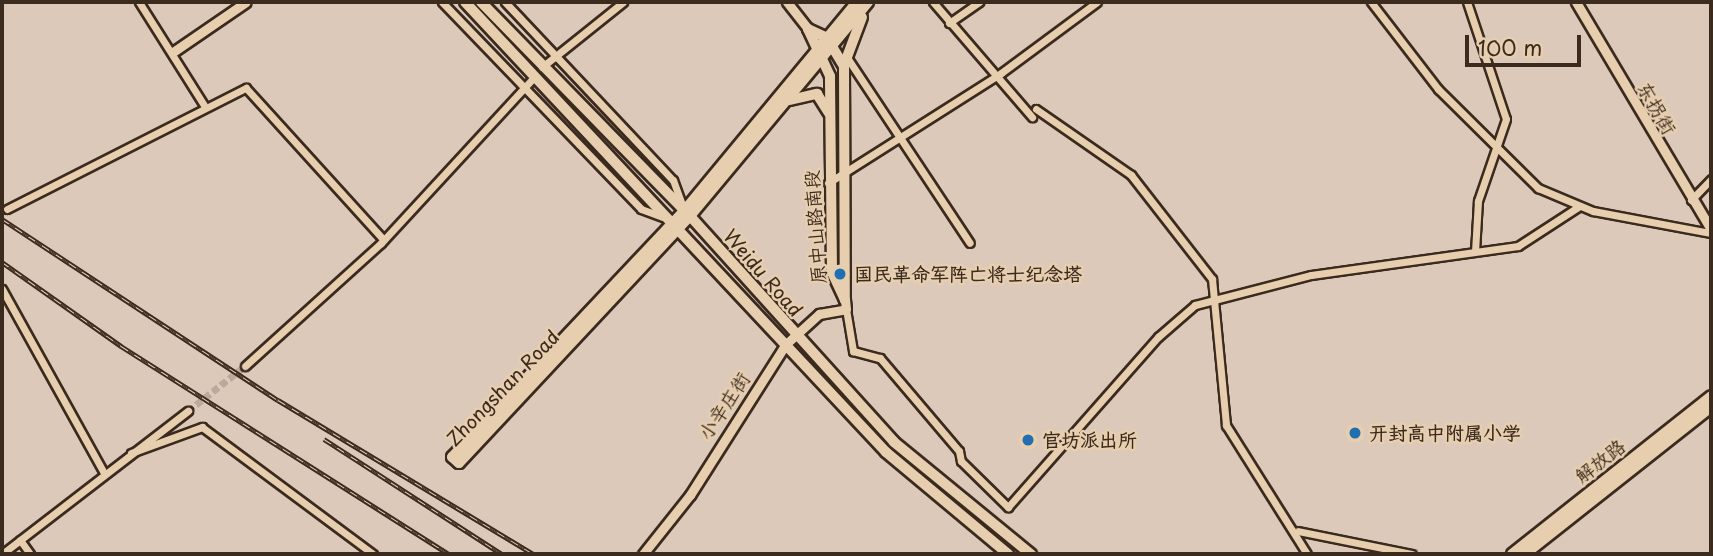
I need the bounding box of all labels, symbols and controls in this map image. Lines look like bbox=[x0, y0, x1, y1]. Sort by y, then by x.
scale bar bbox=[1468, 21, 1584, 65]
text: 100 m bbox=[1478, 31, 1542, 63]
street label: 东拐街 bbox=[1633, 78, 1681, 138]
street label: 原中山路南段 bbox=[800, 169, 830, 285]
street label: Weidu Road bbox=[719, 225, 807, 321]
place label: 国民革命军阵亡将士纪念塔 bbox=[854, 263, 1082, 285]
marker: 国民革命军阵亡将士纪念塔 bbox=[832, 266, 848, 282]
street label: Zhongshan Road bbox=[442, 326, 564, 450]
street label: 小辛庄街 bbox=[694, 368, 754, 444]
place label: 开封高中附属小学 bbox=[1369, 422, 1521, 444]
marker: 开封高中附属小学 bbox=[1347, 425, 1363, 441]
place label: 官坊派出所 bbox=[1042, 429, 1137, 451]
marker: 官坊派出所 bbox=[1020, 432, 1036, 448]
street label: 解放路 bbox=[1571, 434, 1629, 488]

